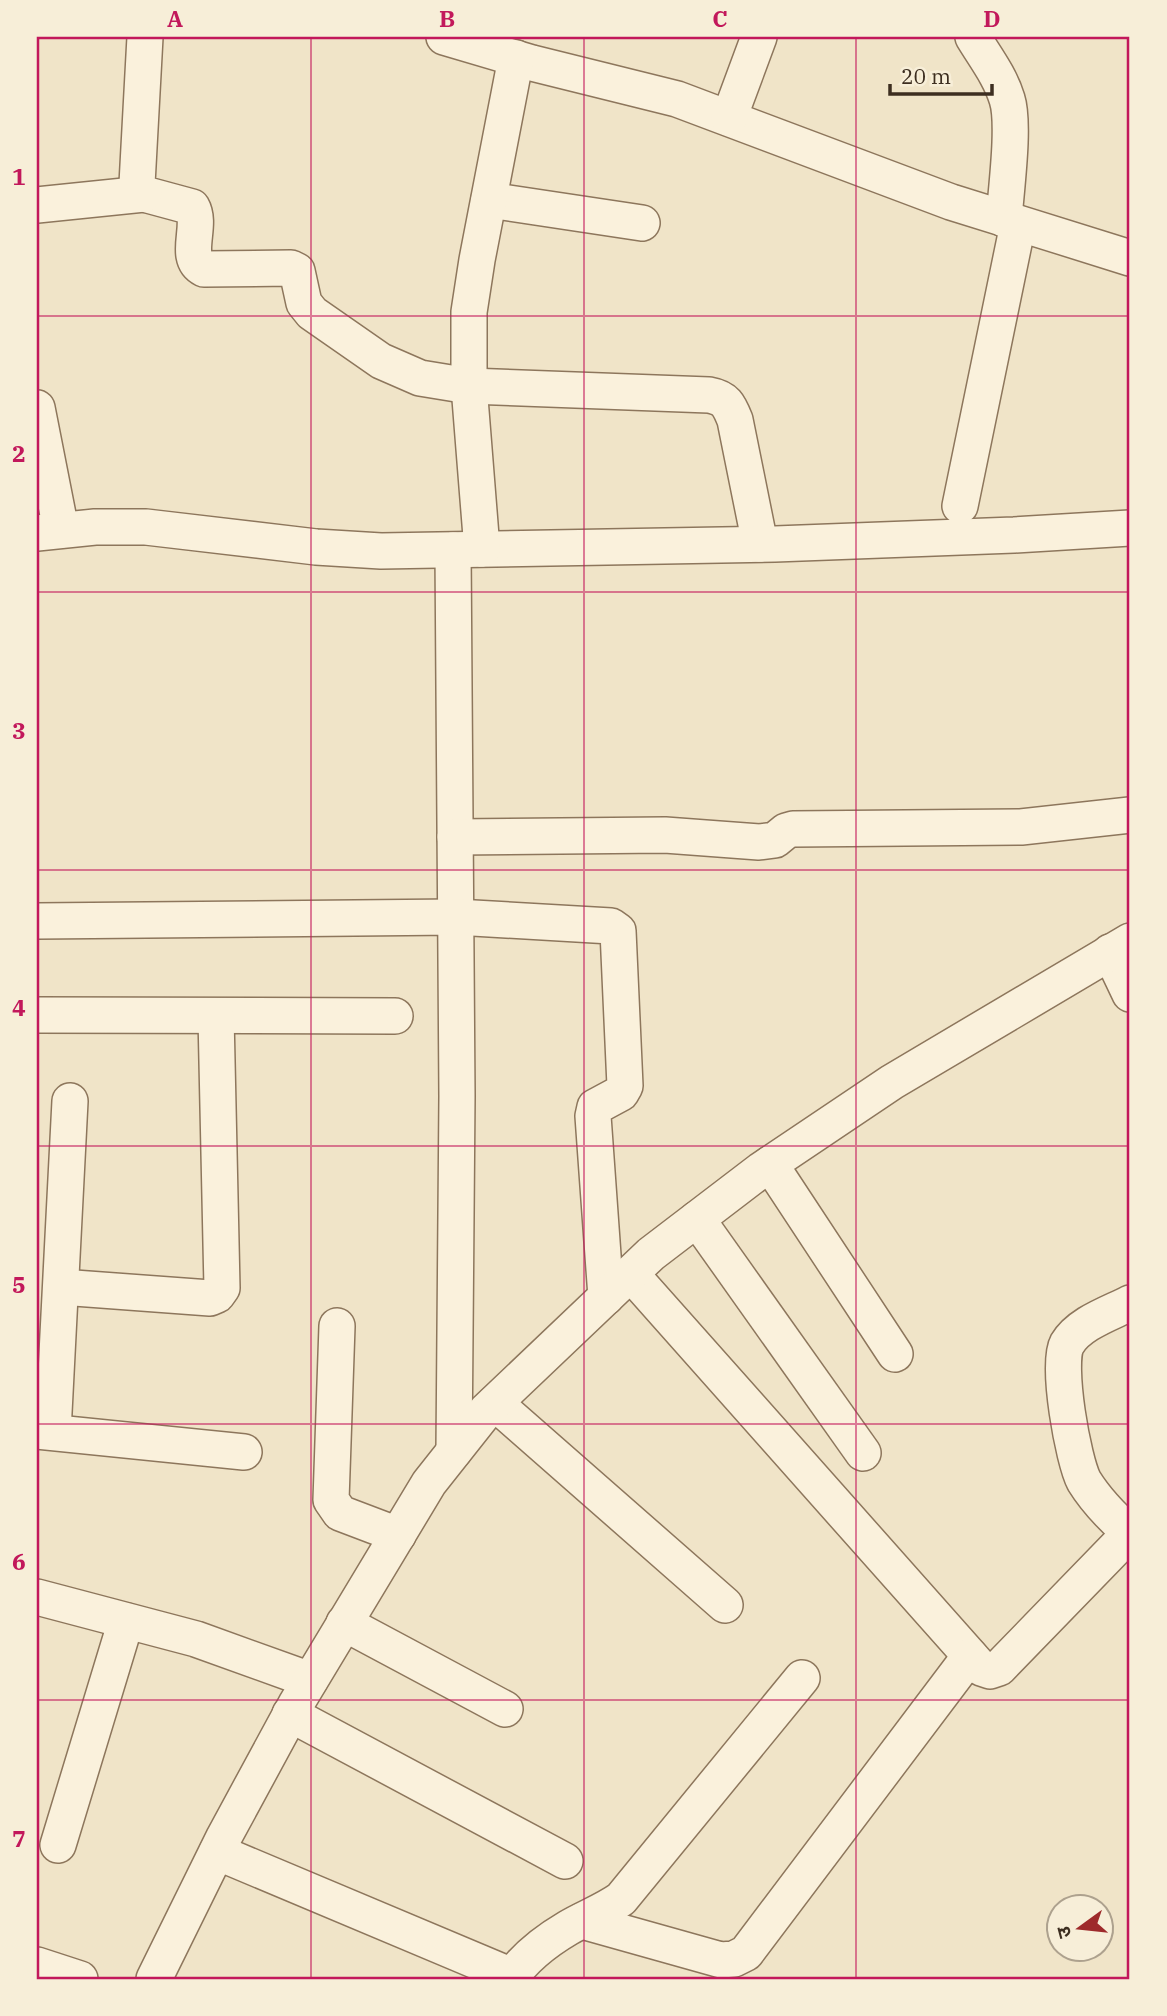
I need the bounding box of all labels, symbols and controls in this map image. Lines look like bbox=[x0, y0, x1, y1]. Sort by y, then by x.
text: A bbox=[167, 3, 183, 33]
text: B bbox=[439, 3, 455, 33]
text: C bbox=[712, 3, 728, 33]
text: D bbox=[983, 3, 1001, 33]
scale bar bbox=[890, 52, 992, 96]
text: 20 m bbox=[901, 62, 951, 90]
text: 1 bbox=[12, 161, 26, 191]
text: 2 bbox=[12, 438, 26, 468]
text: 3 bbox=[12, 715, 26, 745]
text: 4 bbox=[12, 992, 26, 1022]
text: 5 bbox=[12, 1269, 26, 1299]
text: 6 bbox=[12, 1546, 26, 1576]
text: 7 bbox=[12, 1823, 26, 1853]
north arrow bbox=[1044, 1894, 1114, 1964]
text: उ bbox=[1050, 1923, 1077, 1941]

